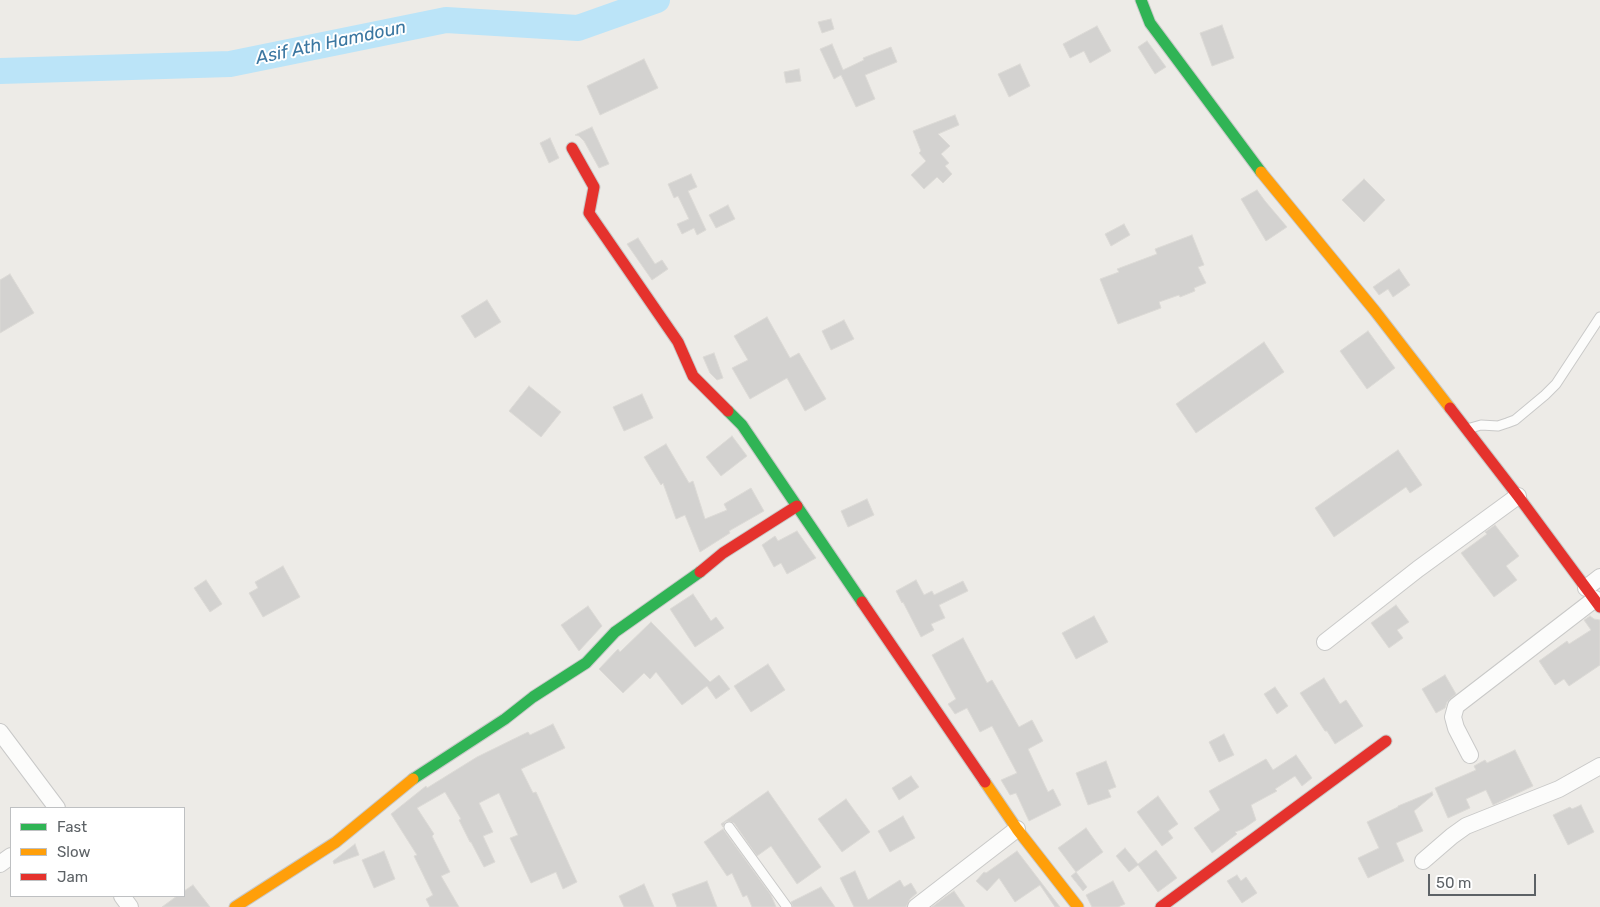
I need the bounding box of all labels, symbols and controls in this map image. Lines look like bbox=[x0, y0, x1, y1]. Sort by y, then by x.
water label: Asif Ath Hamdoun bbox=[254, 17, 408, 69]
legend bbox=[10, 807, 185, 897]
text: Fast bbox=[57, 818, 87, 836]
text: Slow bbox=[57, 843, 90, 861]
scale bar bbox=[1430, 864, 1538, 896]
text: Jam bbox=[57, 868, 88, 886]
text: 50 m bbox=[1436, 874, 1471, 892]

